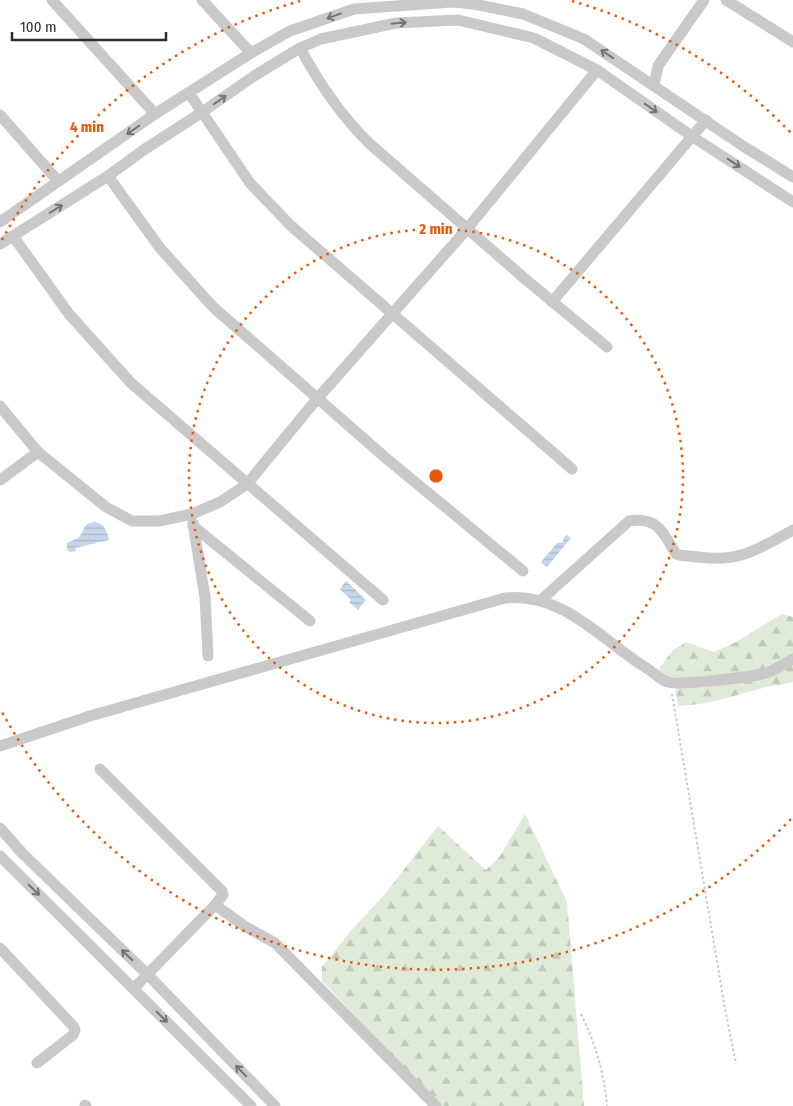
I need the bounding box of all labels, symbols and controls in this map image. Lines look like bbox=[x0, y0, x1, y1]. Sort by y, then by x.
scale bar bbox=[12, 10, 166, 42]
one-way arrow bbox=[326, 11, 342, 21]
text: 100 m bbox=[20, 18, 57, 36]
one-way arrow bbox=[391, 18, 407, 28]
one-way arrow bbox=[600, 49, 614, 59]
one-way arrow bbox=[213, 94, 226, 105]
one-way arrow bbox=[644, 103, 658, 113]
text: 4 min bbox=[70, 118, 104, 136]
one-way arrow bbox=[126, 125, 140, 135]
one-way arrow bbox=[726, 158, 740, 168]
one-way arrow bbox=[48, 203, 62, 213]
text: 2 min bbox=[418, 220, 453, 238]
centre of rings bbox=[427, 467, 445, 485]
one-way arrow bbox=[28, 884, 41, 896]
one-way arrow bbox=[121, 949, 134, 961]
one-way arrow bbox=[156, 1010, 168, 1022]
one-way arrow bbox=[235, 1065, 247, 1077]

